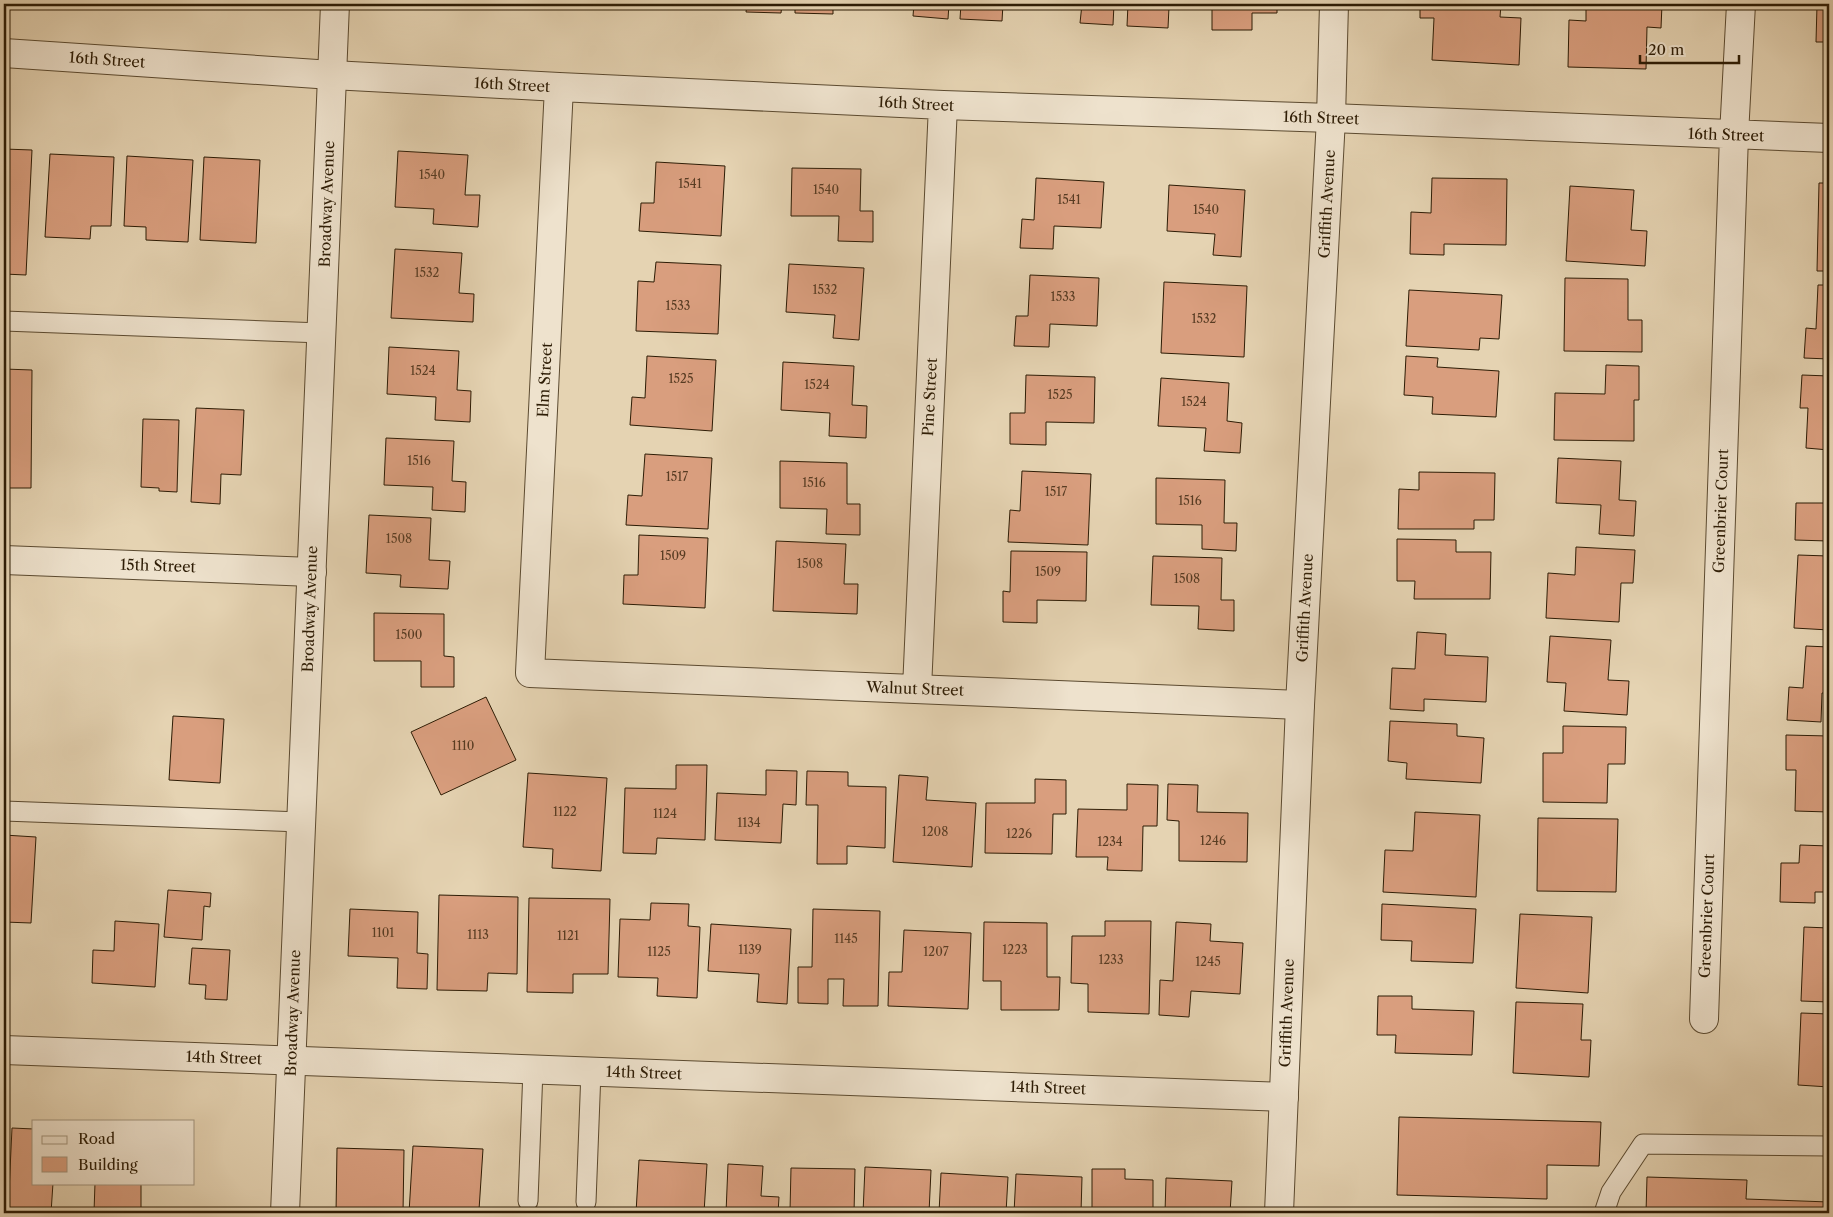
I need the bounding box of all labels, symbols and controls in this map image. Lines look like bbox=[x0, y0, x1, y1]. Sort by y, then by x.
scale bar bbox=[1640, 32, 1739, 64]
text: 20 m bbox=[1648, 40, 1684, 59]
street label: 16th Street bbox=[68, 47, 146, 72]
street label: 16th Street bbox=[473, 73, 551, 96]
street label: 16th Street bbox=[877, 92, 955, 115]
street label: 16th Street bbox=[1283, 107, 1360, 128]
street label: 16th Street bbox=[1688, 124, 1765, 145]
street label: Broadway Avenue bbox=[315, 140, 338, 268]
street label: Griffith Avenue bbox=[1314, 149, 1339, 259]
house number: 1540 bbox=[419, 167, 445, 182]
house number: 1541 bbox=[678, 176, 702, 191]
house number: 1540 bbox=[813, 182, 839, 197]
house number: 1541 bbox=[1057, 192, 1081, 207]
house number: 1540 bbox=[1193, 202, 1219, 217]
house number: 1532 bbox=[414, 265, 440, 280]
house number: 1532 bbox=[812, 282, 838, 297]
house number: 1533 bbox=[1051, 289, 1075, 304]
house number: 1533 bbox=[666, 298, 690, 313]
house number: 1532 bbox=[1191, 311, 1217, 326]
street label: Elm Street bbox=[533, 341, 556, 418]
street label: Pine Street bbox=[918, 356, 941, 437]
house number: 1524 bbox=[410, 363, 436, 378]
house number: 1525 bbox=[669, 371, 693, 386]
house number: 1524 bbox=[804, 377, 830, 392]
house number: 1525 bbox=[1048, 387, 1072, 402]
house number: 1524 bbox=[1181, 394, 1207, 409]
street label: Greenbrier Court bbox=[1709, 448, 1732, 573]
house number: 1516 bbox=[407, 453, 431, 468]
house number: 1517 bbox=[666, 469, 688, 484]
house number: 1516 bbox=[802, 475, 826, 490]
house number: 1517 bbox=[1045, 484, 1067, 499]
house number: 1516 bbox=[1178, 493, 1202, 508]
house number: 1508 bbox=[386, 531, 412, 546]
street label: Broadway Avenue bbox=[298, 545, 321, 673]
house number: 1509 bbox=[660, 548, 686, 563]
street label: Griffith Avenue bbox=[1292, 553, 1317, 663]
street label: 15th Street bbox=[120, 555, 197, 576]
house number: 1508 bbox=[797, 556, 823, 571]
house number: 1509 bbox=[1035, 564, 1061, 579]
house number: 1508 bbox=[1174, 571, 1200, 586]
house number: 1500 bbox=[396, 627, 422, 642]
street label: Walnut Street bbox=[865, 677, 965, 700]
house number: 1110 bbox=[452, 738, 474, 753]
house number: 1122 bbox=[553, 804, 577, 819]
house number: 1124 bbox=[653, 806, 677, 821]
house number: 1134 bbox=[737, 815, 761, 830]
house number: 1208 bbox=[922, 824, 948, 839]
house number: 1226 bbox=[1006, 826, 1032, 841]
house number: 1246 bbox=[1200, 833, 1226, 848]
house number: 1234 bbox=[1097, 834, 1123, 849]
street label: Greenbrier Court bbox=[1695, 853, 1718, 978]
house number: 1101 bbox=[372, 925, 394, 940]
house number: 1113 bbox=[467, 927, 489, 942]
house number: 1121 bbox=[557, 928, 579, 943]
house number: 1145 bbox=[834, 931, 858, 946]
house number: 1139 bbox=[738, 942, 762, 957]
house number: 1223 bbox=[1002, 942, 1028, 957]
house number: 1125 bbox=[647, 944, 671, 959]
house number: 1207 bbox=[923, 944, 949, 959]
street label: Broadway Avenue bbox=[281, 949, 304, 1077]
house number: 1233 bbox=[1098, 952, 1124, 967]
house number: 1245 bbox=[1195, 954, 1221, 969]
street label: Griffith Avenue bbox=[1275, 958, 1298, 1068]
street label: 14th Street bbox=[186, 1047, 263, 1068]
street label: 14th Street bbox=[606, 1062, 683, 1083]
street label: 14th Street bbox=[1010, 1077, 1087, 1098]
legend bbox=[32, 1120, 195, 1184]
text: Road bbox=[78, 1129, 115, 1148]
text: Building bbox=[78, 1155, 138, 1174]

